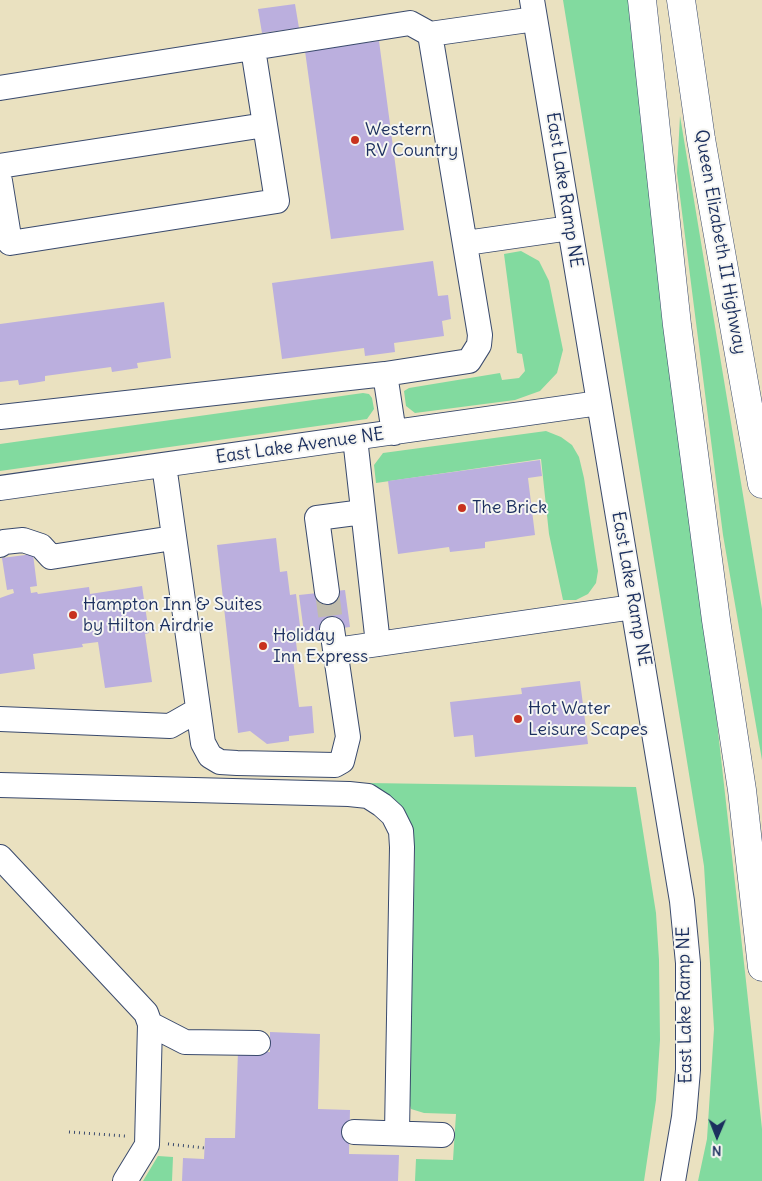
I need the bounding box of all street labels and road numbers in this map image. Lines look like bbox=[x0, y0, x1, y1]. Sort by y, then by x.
street label: East Lake Ramp NE bbox=[541, 111, 587, 269]
street label: Queen Elizabeth II Highway bbox=[690, 128, 750, 356]
street label: East Lake Avenue NE bbox=[214, 423, 386, 469]
street label: East Lake Ramp NE bbox=[607, 510, 655, 668]
street label: East Lake Ramp NE bbox=[673, 926, 697, 1084]

